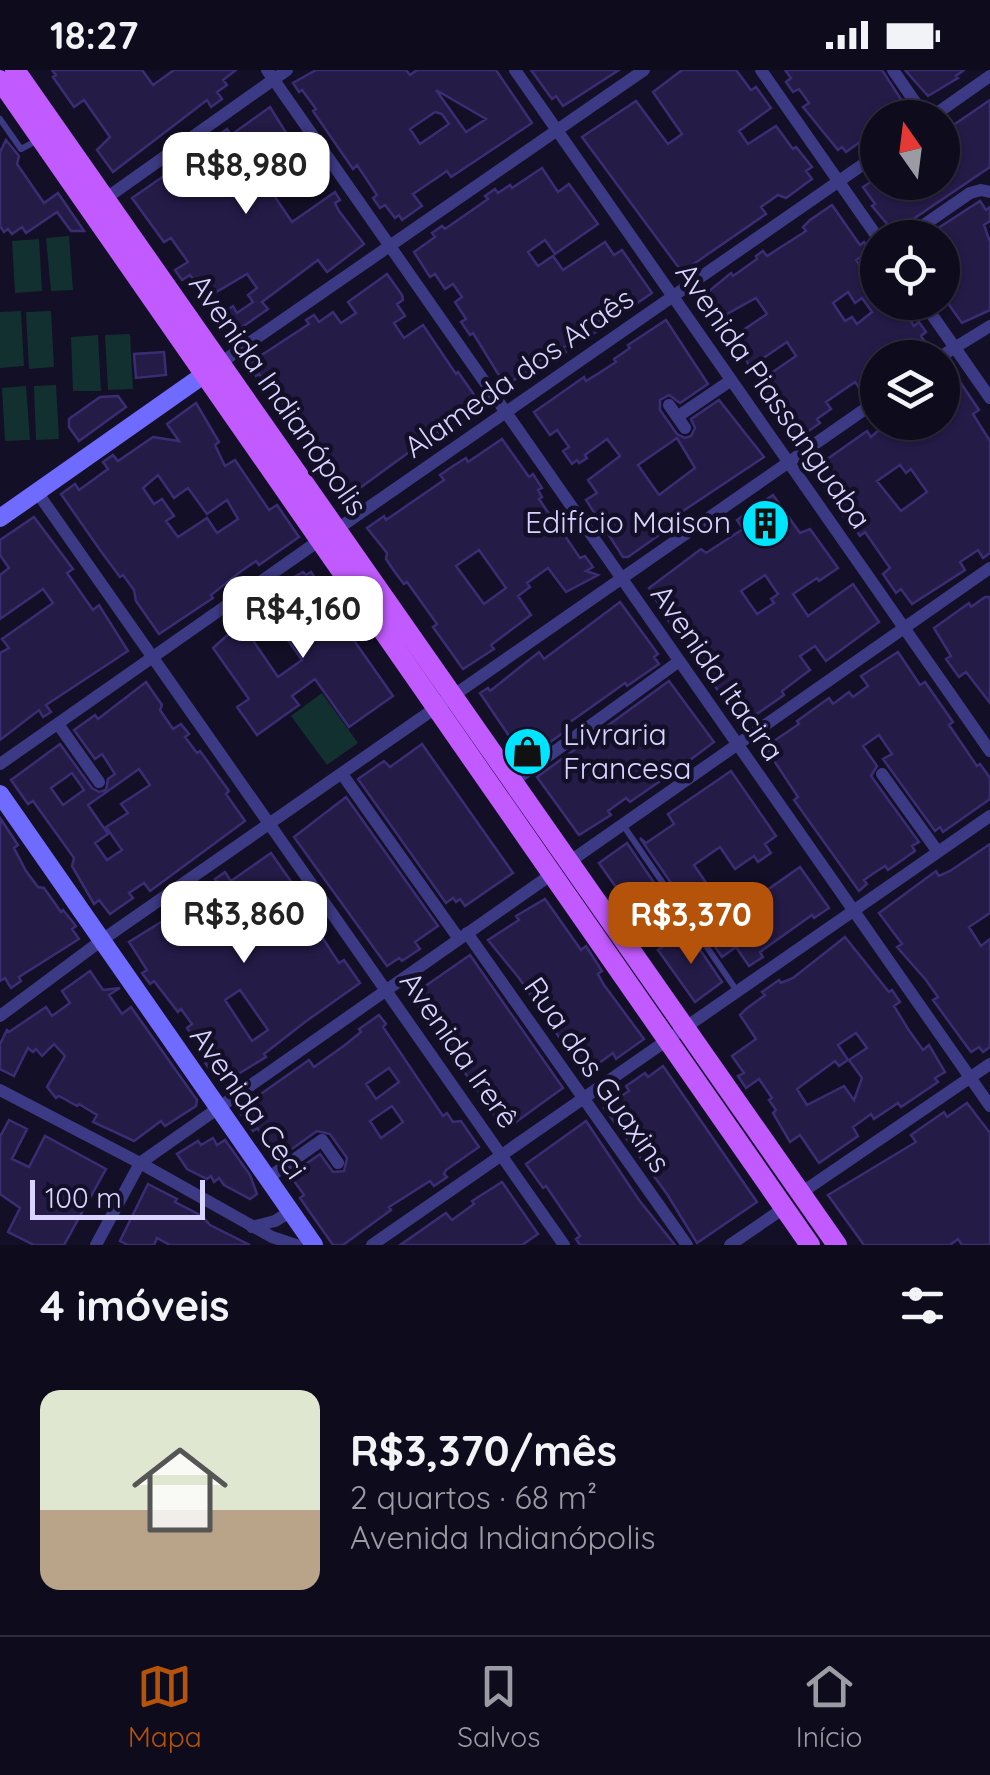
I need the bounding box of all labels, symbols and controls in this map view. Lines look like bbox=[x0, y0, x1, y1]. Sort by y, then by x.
text: 18:27 bbox=[50, 11, 138, 59]
north arrow bbox=[860, 100, 960, 200]
map controls bbox=[860, 100, 960, 440]
pin: R$8,980 bbox=[154, 132, 338, 217]
text: R$8,980 bbox=[185, 144, 307, 184]
button: locate bbox=[860, 220, 960, 320]
street label: Avenida Piassanguaba bbox=[668, 255, 880, 536]
street label: Avenida Indianópolis bbox=[181, 266, 376, 523]
street label: Alameda dos Araês bbox=[396, 279, 641, 466]
button: layers bbox=[860, 340, 960, 440]
building icon: Edifício Maison bbox=[740, 497, 792, 549]
place label: Edifício Maison bbox=[525, 503, 731, 541]
pin: R$4,160 bbox=[211, 576, 395, 661]
street label: Avenida Itacira bbox=[643, 577, 793, 768]
text: R$4,160 bbox=[245, 588, 361, 628]
place label: Livraria Francesa bbox=[563, 715, 691, 787]
shop icon: Livraria Francesa bbox=[502, 726, 554, 778]
pin: R$3,860 bbox=[152, 881, 336, 966]
pin: R$3,370 bbox=[599, 882, 783, 967]
text: R$3,860 bbox=[183, 893, 305, 933]
text: R$3,370 bbox=[630, 894, 752, 934]
street label: Avenida Irerê bbox=[392, 964, 528, 1135]
street label: Rua dos Guaxins bbox=[516, 969, 679, 1180]
street label: Avenida Ceci bbox=[182, 1019, 315, 1186]
scale bar bbox=[30, 1175, 205, 1220]
text: 100 m bbox=[45, 1180, 122, 1215]
icon: filters bbox=[895, 1278, 950, 1333]
text: 4 imóveis bbox=[40, 1279, 229, 1332]
text: R$3,370/mês bbox=[350, 1424, 617, 1477]
icon: home bbox=[120, 1430, 240, 1550]
text: 2 quartos · 68 m² bbox=[350, 1477, 597, 1517]
text: Avenida Indianópolis bbox=[350, 1517, 655, 1557]
tab: Mapa bbox=[128, 1659, 202, 1754]
tab: Salvos bbox=[457, 1659, 540, 1754]
tab: Início bbox=[796, 1659, 862, 1754]

